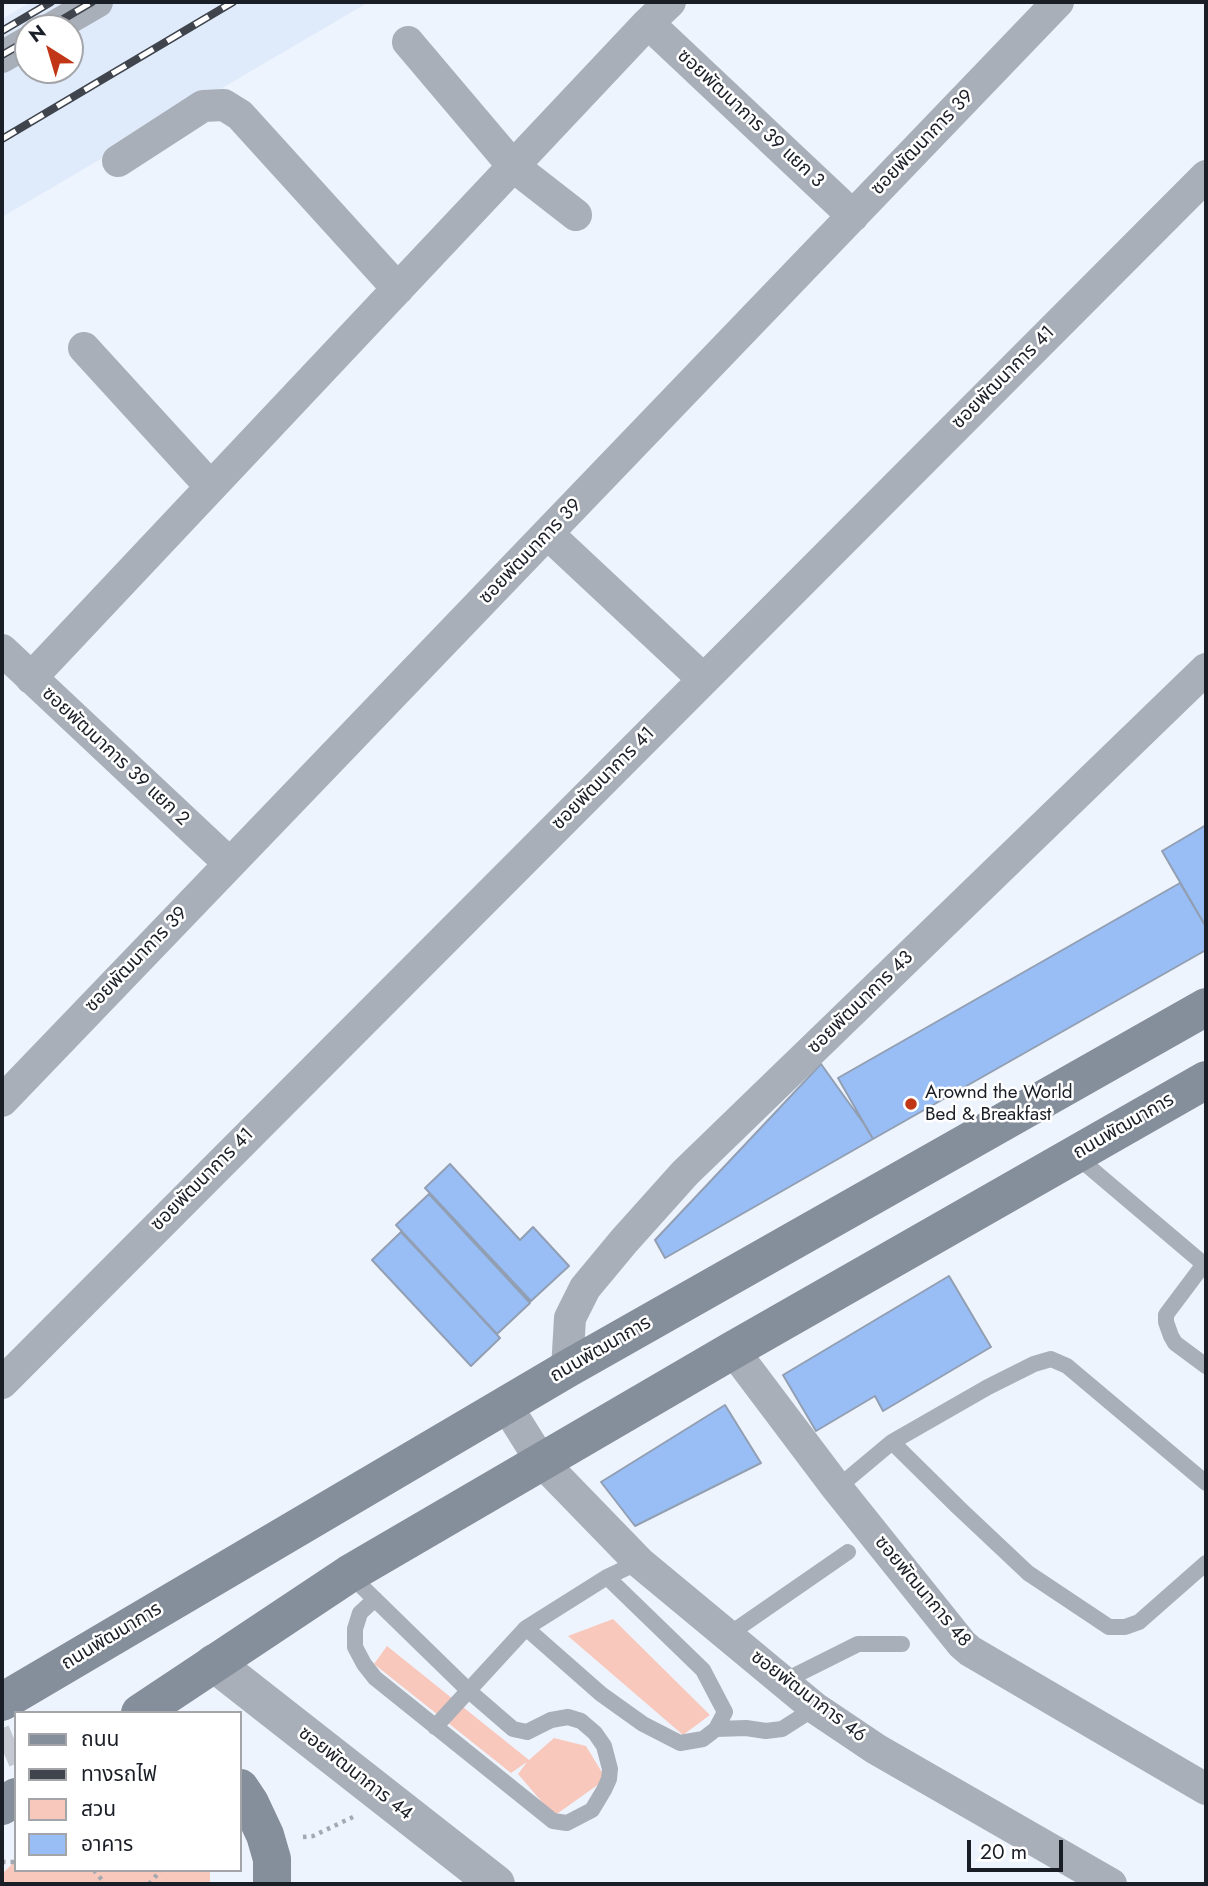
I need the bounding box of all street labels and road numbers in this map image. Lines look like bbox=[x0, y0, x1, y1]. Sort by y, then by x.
street label: ซอยพัฒนาการ 39 แยก 3 bbox=[672, 45, 828, 193]
street label: ซอยพัฒนาการ 39 bbox=[867, 85, 979, 201]
street label: ซอยพัฒนาการ 41 bbox=[948, 322, 1060, 434]
street label: ซอยพัฒนาการ 39 bbox=[475, 494, 587, 610]
street label: ซอยพัฒนาการ 39 แยก 2 bbox=[37, 683, 193, 831]
street label: ซอยพัฒนาการ 41 bbox=[548, 723, 660, 835]
street label: ซอยพัฒนาการ 39 bbox=[81, 902, 193, 1018]
street label: ซอยพัฒนาการ 43 bbox=[803, 947, 919, 1059]
street label: ถนนพัฒนาการ bbox=[1069, 1089, 1179, 1165]
street label: ซอยพัฒนาการ 41 bbox=[147, 1124, 259, 1236]
street label: ถนนพัฒนาการ bbox=[546, 1312, 656, 1388]
street label: ซอยพัฒนาการ 48 bbox=[869, 1532, 975, 1652]
street label: ถนนพัฒนาการ bbox=[58, 1598, 166, 1676]
street label: ซอยพัฒนาการ 46 bbox=[746, 1646, 870, 1748]
street label: ซอยพัฒนาการ 44 bbox=[293, 1722, 417, 1826]

